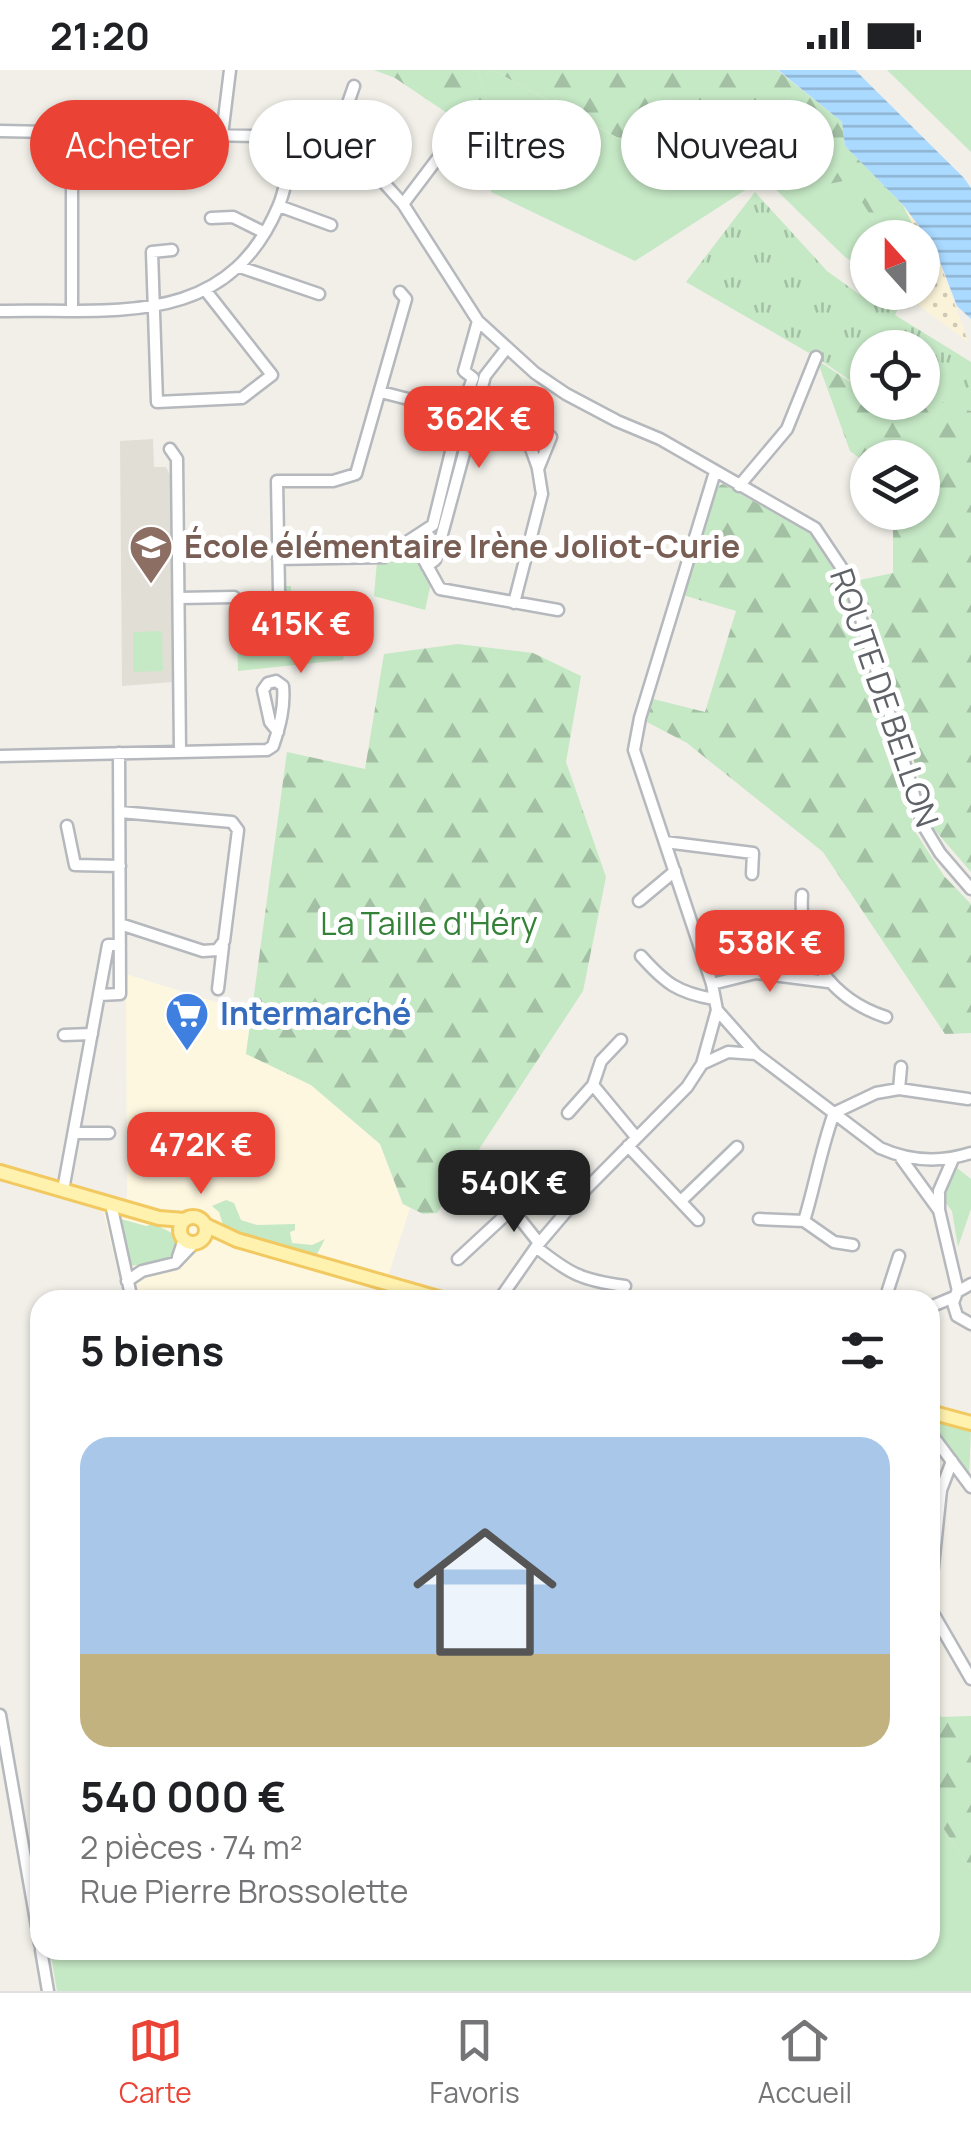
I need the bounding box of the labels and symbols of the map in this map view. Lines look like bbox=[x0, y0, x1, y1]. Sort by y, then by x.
north arrow bbox=[850, 220, 940, 310]
pin: 362K € bbox=[398, 386, 560, 471]
school or university icon: École élémentaire Irène Joliot-Curie bbox=[128, 524, 174, 585]
place label: École élémentaire Irène Joliot-Curie bbox=[184, 524, 740, 568]
street label: ROUTE DE BELLON bbox=[820, 563, 950, 833]
pin: 415K € bbox=[220, 591, 382, 676]
park label: La Taille d'Héry bbox=[320, 901, 538, 945]
pin: 538K € bbox=[689, 910, 851, 995]
supermarket icon: Intermarché bbox=[164, 991, 210, 1052]
place label: Intermarché bbox=[220, 991, 411, 1035]
pin: 472K € bbox=[120, 1112, 282, 1197]
pin: 540K € bbox=[433, 1150, 595, 1235]

